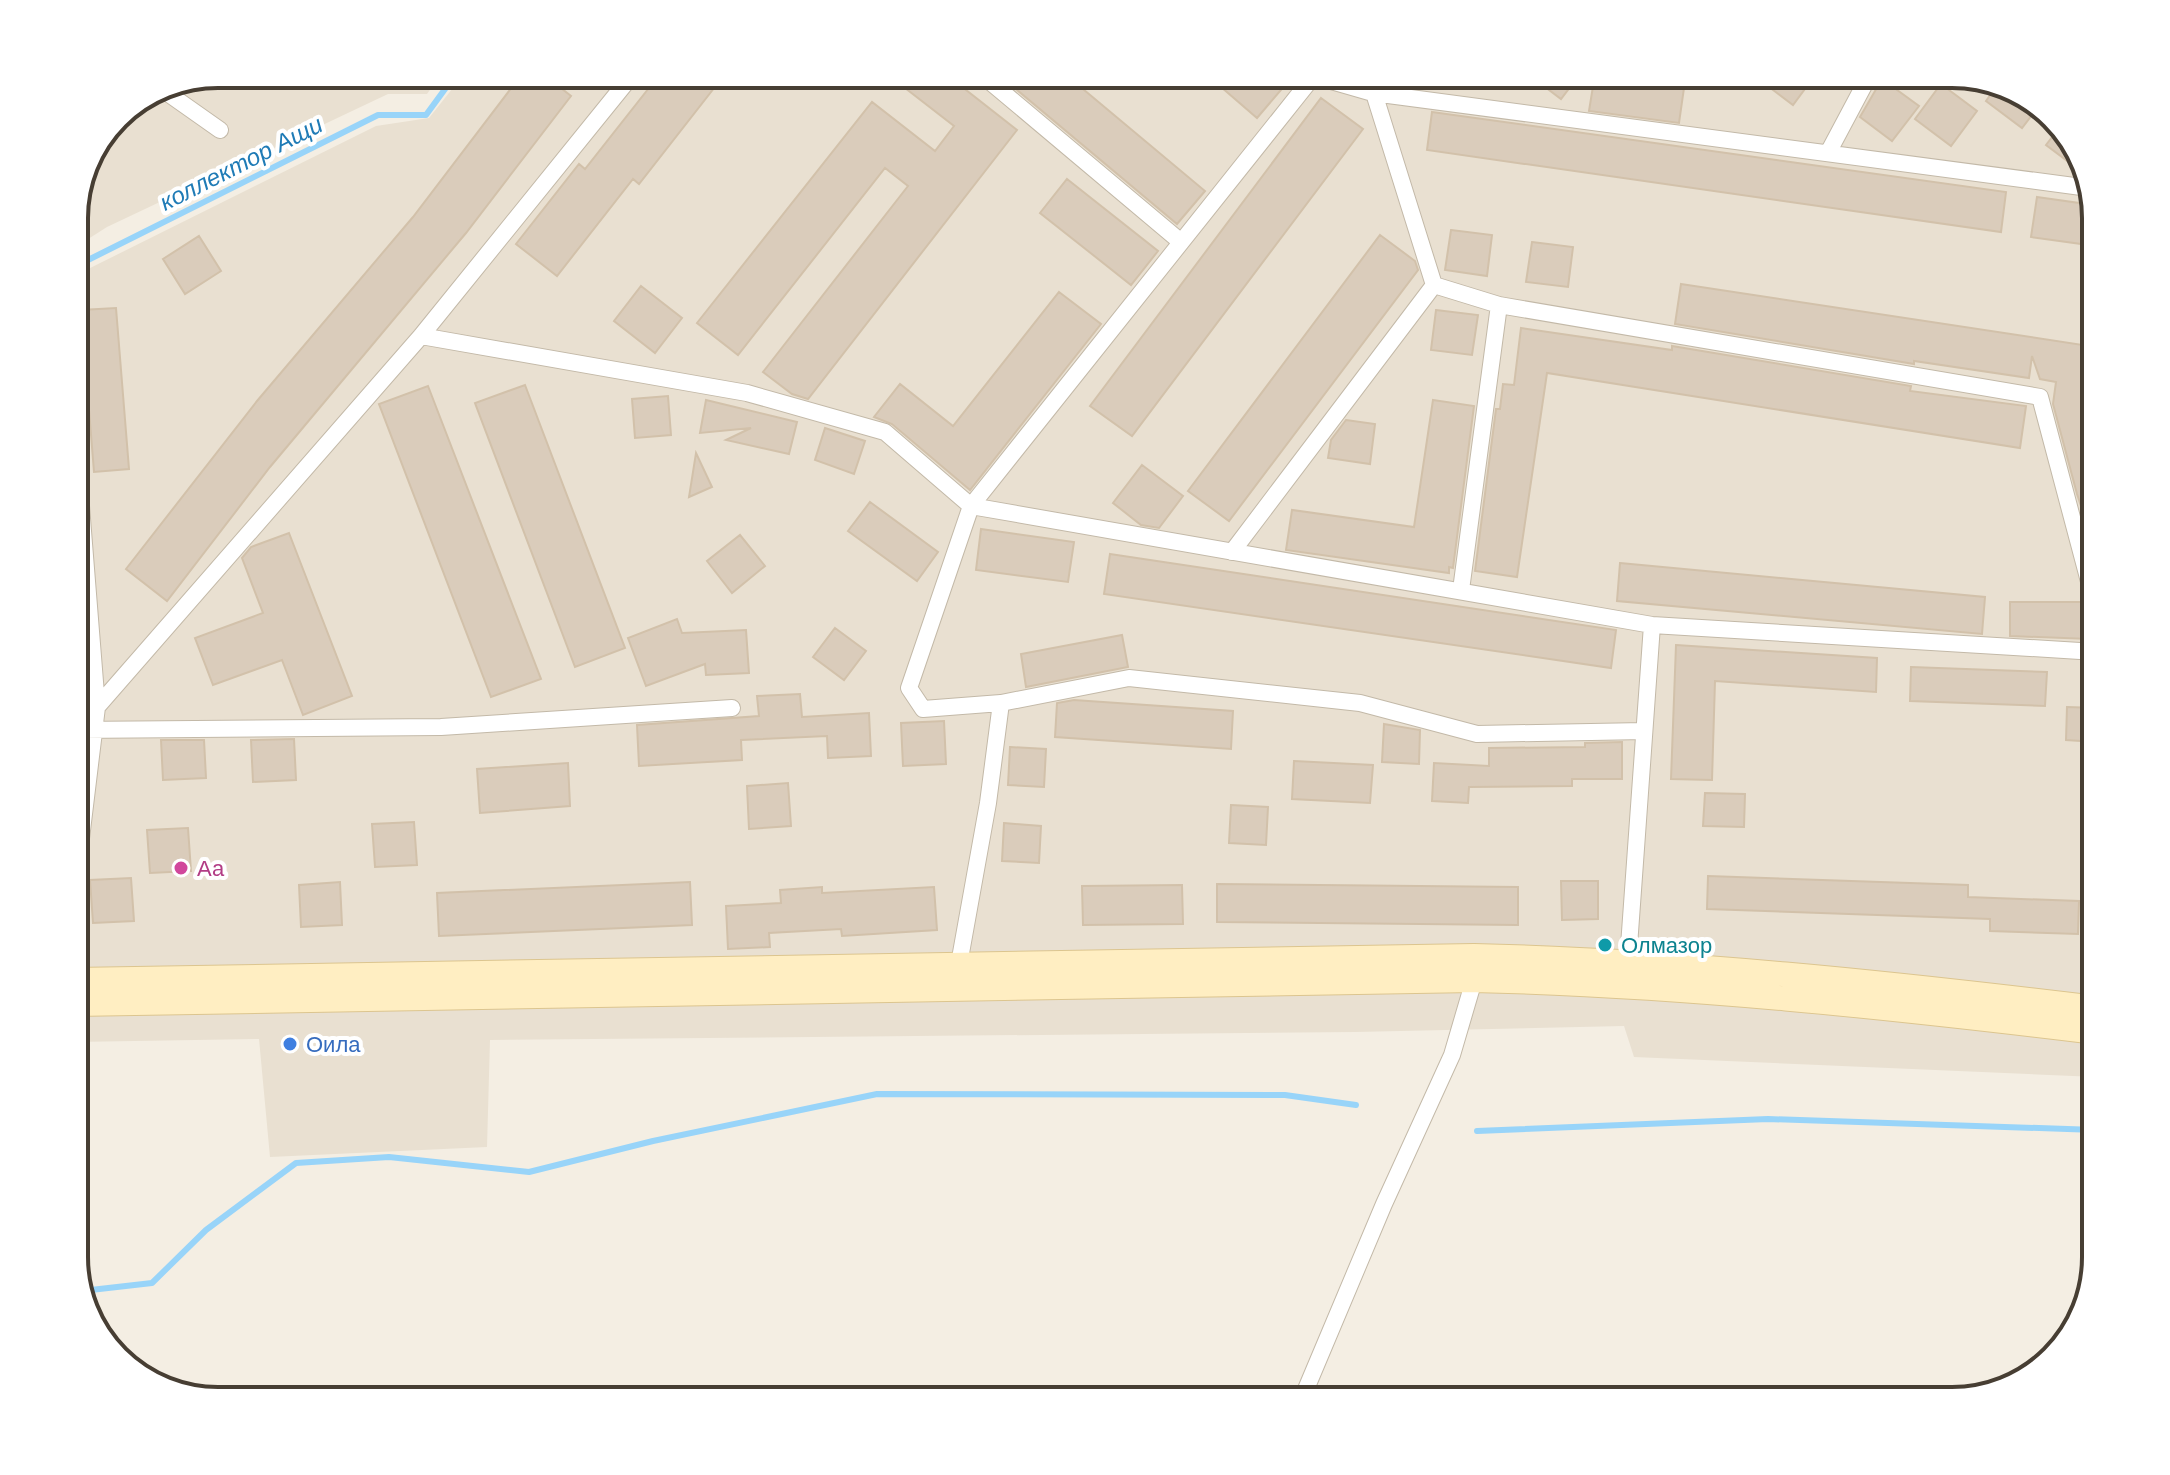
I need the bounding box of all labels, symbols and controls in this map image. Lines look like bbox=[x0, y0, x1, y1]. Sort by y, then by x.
water label: коллектор Ащи bbox=[155, 110, 327, 216]
place label: Аа bbox=[197, 856, 225, 881]
marker: Аа bbox=[172, 859, 190, 877]
place label: Олмазор bbox=[1621, 933, 1712, 958]
marker: Олмазор bbox=[1596, 936, 1614, 954]
place label: Оила bbox=[306, 1032, 361, 1057]
marker: Оила bbox=[281, 1035, 299, 1053]

